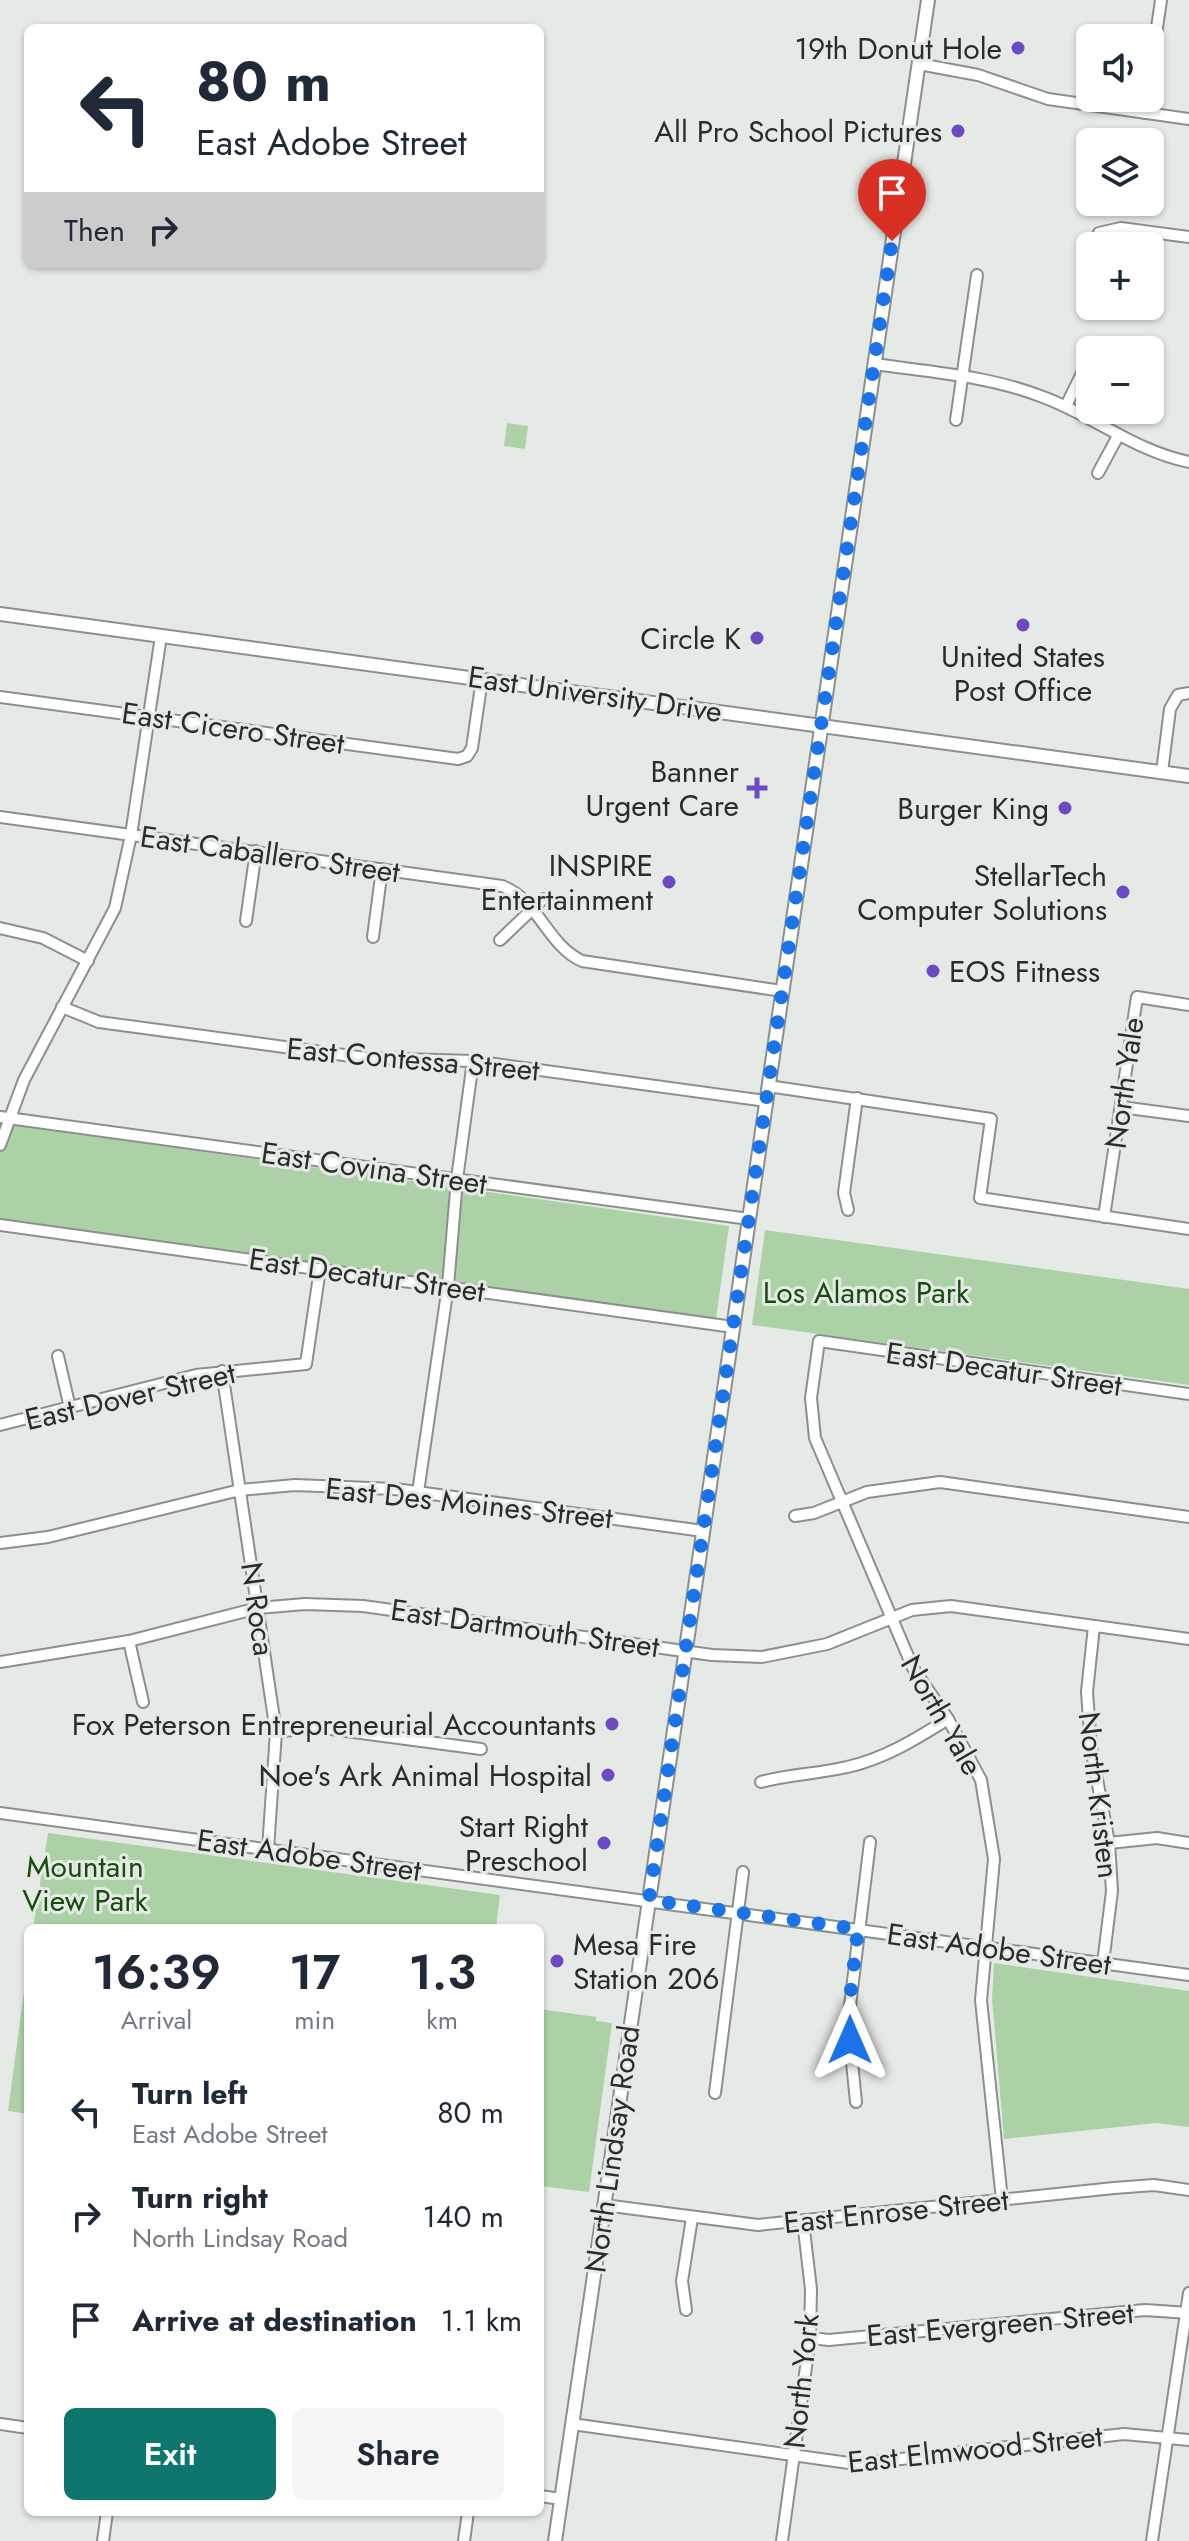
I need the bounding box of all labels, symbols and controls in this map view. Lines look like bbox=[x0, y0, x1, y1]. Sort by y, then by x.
map controls bbox=[1076, 24, 1164, 424]
button: sound bbox=[1076, 24, 1164, 112]
place label: 19th Donut Hole bbox=[795, 27, 1002, 70]
marker: 19th Donut Hole bbox=[1009, 39, 1027, 57]
text: 80 m bbox=[196, 41, 331, 122]
icon: left bbox=[64, 56, 168, 160]
place label: All Pro School Pictures bbox=[654, 110, 942, 153]
text: East Adobe Street bbox=[196, 116, 467, 168]
marker: All Pro School Pictures bbox=[949, 122, 967, 140]
button: layers bbox=[1076, 128, 1164, 216]
pin bbox=[858, 159, 926, 241]
icon: arrive bbox=[870, 171, 914, 215]
icon: right bbox=[141, 208, 185, 252]
text: Then bbox=[64, 209, 125, 252]
button: + bbox=[1076, 232, 1164, 320]
button: − bbox=[1076, 336, 1164, 424]
marker: United States Post Office bbox=[1014, 616, 1032, 634]
place label: Circle K bbox=[640, 617, 741, 660]
marker: Circle K bbox=[748, 629, 766, 647]
place label: United States Post Office bbox=[941, 635, 1105, 712]
street label: East University Drive bbox=[465, 655, 725, 733]
street label: East Cicero Street bbox=[119, 691, 348, 765]
place label: Banner Urgent Care bbox=[586, 750, 740, 827]
marker: Banner Urgent Care bbox=[746, 777, 768, 799]
place label: Burger King bbox=[897, 787, 1049, 830]
marker: Burger King bbox=[1056, 799, 1074, 817]
street label: East Caballero Street bbox=[137, 814, 403, 894]
place label: INSPIRE Entertainment bbox=[481, 844, 654, 921]
place label: StellarTech Computer Solutions bbox=[857, 854, 1107, 931]
marker: INSPIRE Entertainment bbox=[660, 873, 678, 891]
marker: StellarTech Computer Solutions bbox=[1114, 883, 1132, 901]
place label: EOS Fitness bbox=[949, 950, 1100, 993]
marker: EOS Fitness bbox=[924, 962, 942, 980]
street label: North Yale bbox=[1093, 1014, 1155, 1152]
street label: East Contessa Street bbox=[285, 1027, 542, 1092]
street label: East Covina Street bbox=[258, 1131, 490, 1205]
street label: East Decatur Street bbox=[246, 1237, 488, 1313]
park label: Los Alamos Park bbox=[763, 1271, 970, 1314]
street label: East Decatur Street bbox=[883, 1331, 1125, 1407]
street label: East Dover Street bbox=[21, 1351, 240, 1441]
street label: East Des Moines Street bbox=[323, 1467, 616, 1540]
street label: N Roca bbox=[230, 1559, 286, 1659]
street label: East Dartmouth Street bbox=[388, 1588, 663, 1668]
street label: North Yale bbox=[890, 1647, 994, 1783]
place label: Fox Peterson Entrepreneurial Accountants bbox=[72, 1703, 596, 1746]
street label: North Kristen bbox=[1067, 1709, 1131, 1881]
marker: Fox Peterson Entrepreneurial Accountants bbox=[603, 1715, 621, 1733]
place label: Noe's Ark Animal Hospital bbox=[258, 1754, 592, 1797]
marker: Noe's Ark Animal Hospital bbox=[599, 1766, 617, 1784]
place label: Start Right Preschool bbox=[459, 1805, 589, 1882]
street label: East Adobe Street bbox=[194, 1818, 424, 1892]
marker: Start Right Preschool bbox=[595, 1834, 613, 1852]
park label: Mountain View Park bbox=[22, 1845, 149, 1922]
street label: East Adobe Street bbox=[884, 1912, 1114, 1986]
place label: Mesa Fire Station 206 bbox=[573, 1923, 720, 2000]
text: 16:39 bbox=[92, 1938, 221, 2007]
text: 17 bbox=[289, 1938, 340, 2007]
text: 1.3 bbox=[409, 1938, 476, 2007]
marker: Mesa Fire Station 206 bbox=[548, 1952, 566, 1970]
position arrow bbox=[808, 1998, 892, 2082]
text: Arrival bbox=[121, 2001, 192, 2039]
text: min bbox=[294, 2001, 335, 2039]
text: km bbox=[426, 2001, 458, 2039]
street label: North Lindsay Road bbox=[573, 2023, 651, 2275]
text: Turn left bbox=[132, 2072, 247, 2115]
icon: left bbox=[64, 2090, 108, 2134]
text: 80 m bbox=[437, 2091, 504, 2134]
text: East Adobe Street bbox=[132, 2115, 328, 2153]
text: Turn right bbox=[132, 2176, 268, 2219]
street label: East Enrose Street bbox=[781, 2178, 1011, 2244]
icon: right bbox=[64, 2194, 108, 2238]
text: 140 m bbox=[423, 2195, 504, 2238]
text: North Lindsay Road bbox=[132, 2219, 348, 2257]
street label: East Evergreen Street bbox=[865, 2291, 1136, 2357]
icon: arrive bbox=[64, 2298, 108, 2342]
text: Arrive at destination bbox=[132, 2299, 417, 2342]
text: 1.1 km bbox=[441, 2299, 522, 2342]
street label: North York bbox=[773, 2311, 830, 2451]
button: Exit bbox=[64, 2408, 276, 2500]
button: Share bbox=[292, 2408, 504, 2500]
street label: East Elmwood Street bbox=[845, 2414, 1105, 2484]

